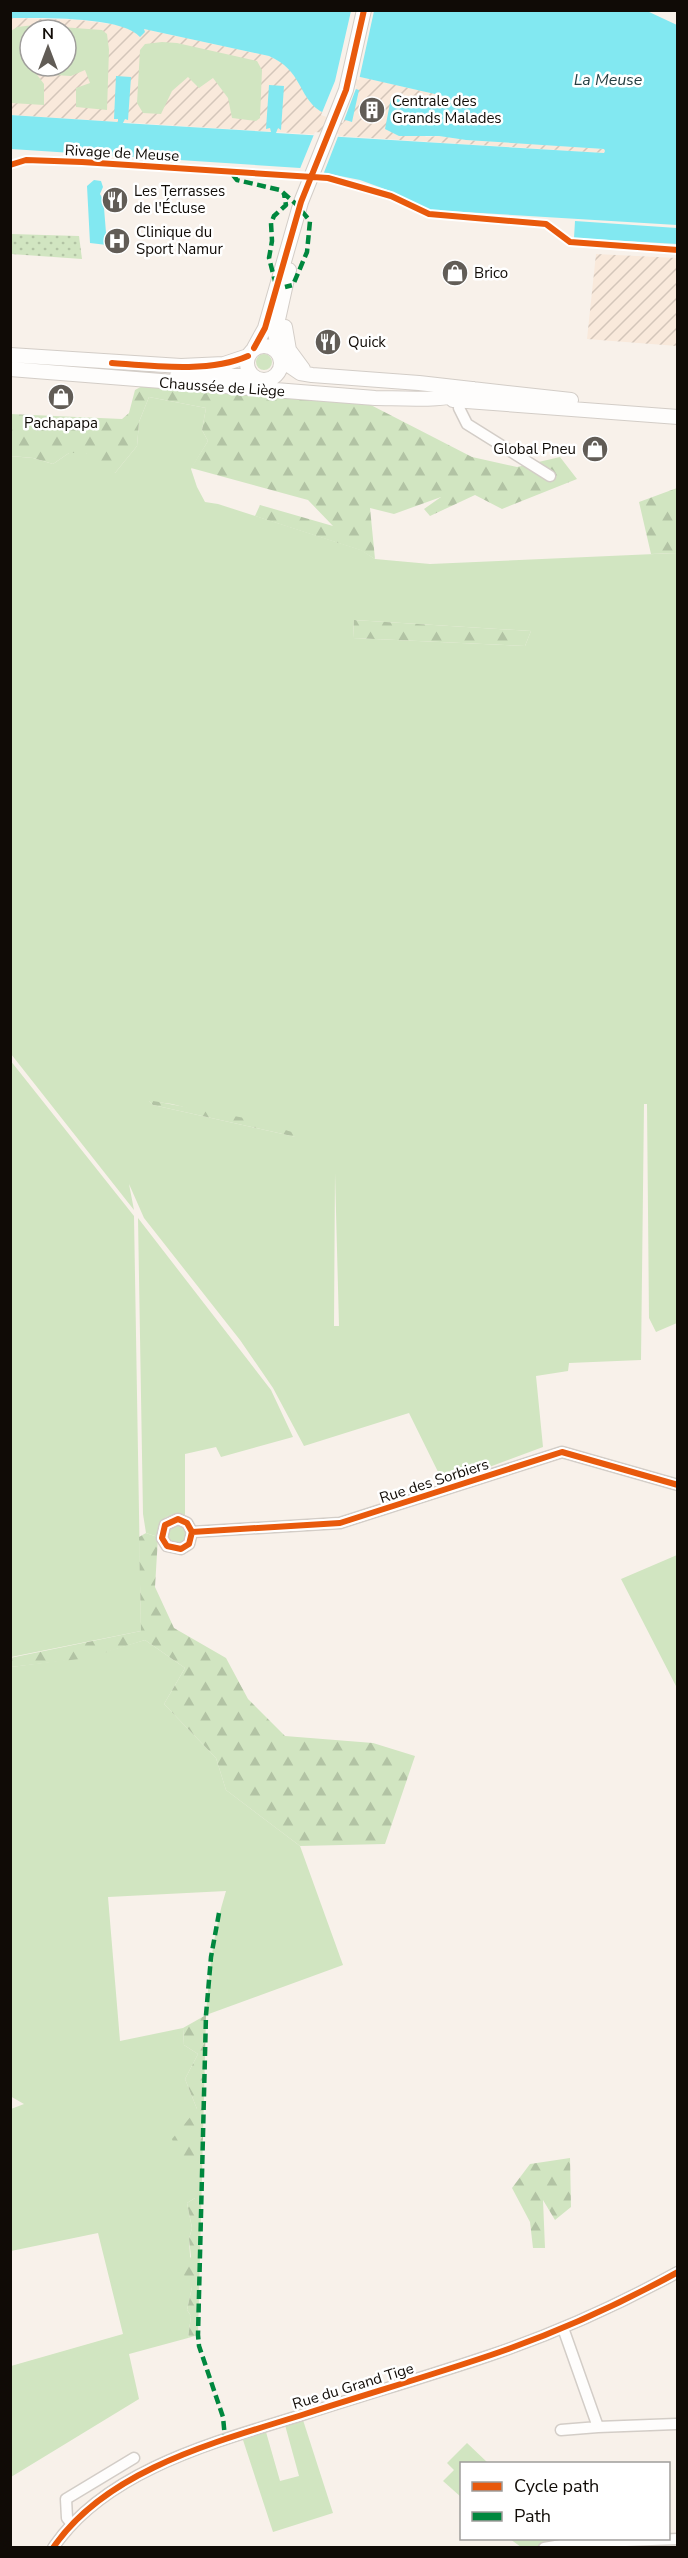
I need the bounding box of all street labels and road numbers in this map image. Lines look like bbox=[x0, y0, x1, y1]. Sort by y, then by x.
street label: Rivage de Meuse bbox=[64, 140, 180, 166]
street label: Chaussée de Liège bbox=[158, 373, 286, 401]
street label: Rue des Sorbiers bbox=[377, 1454, 491, 1508]
street label: Rue du Grand Tige bbox=[290, 2358, 416, 2414]

